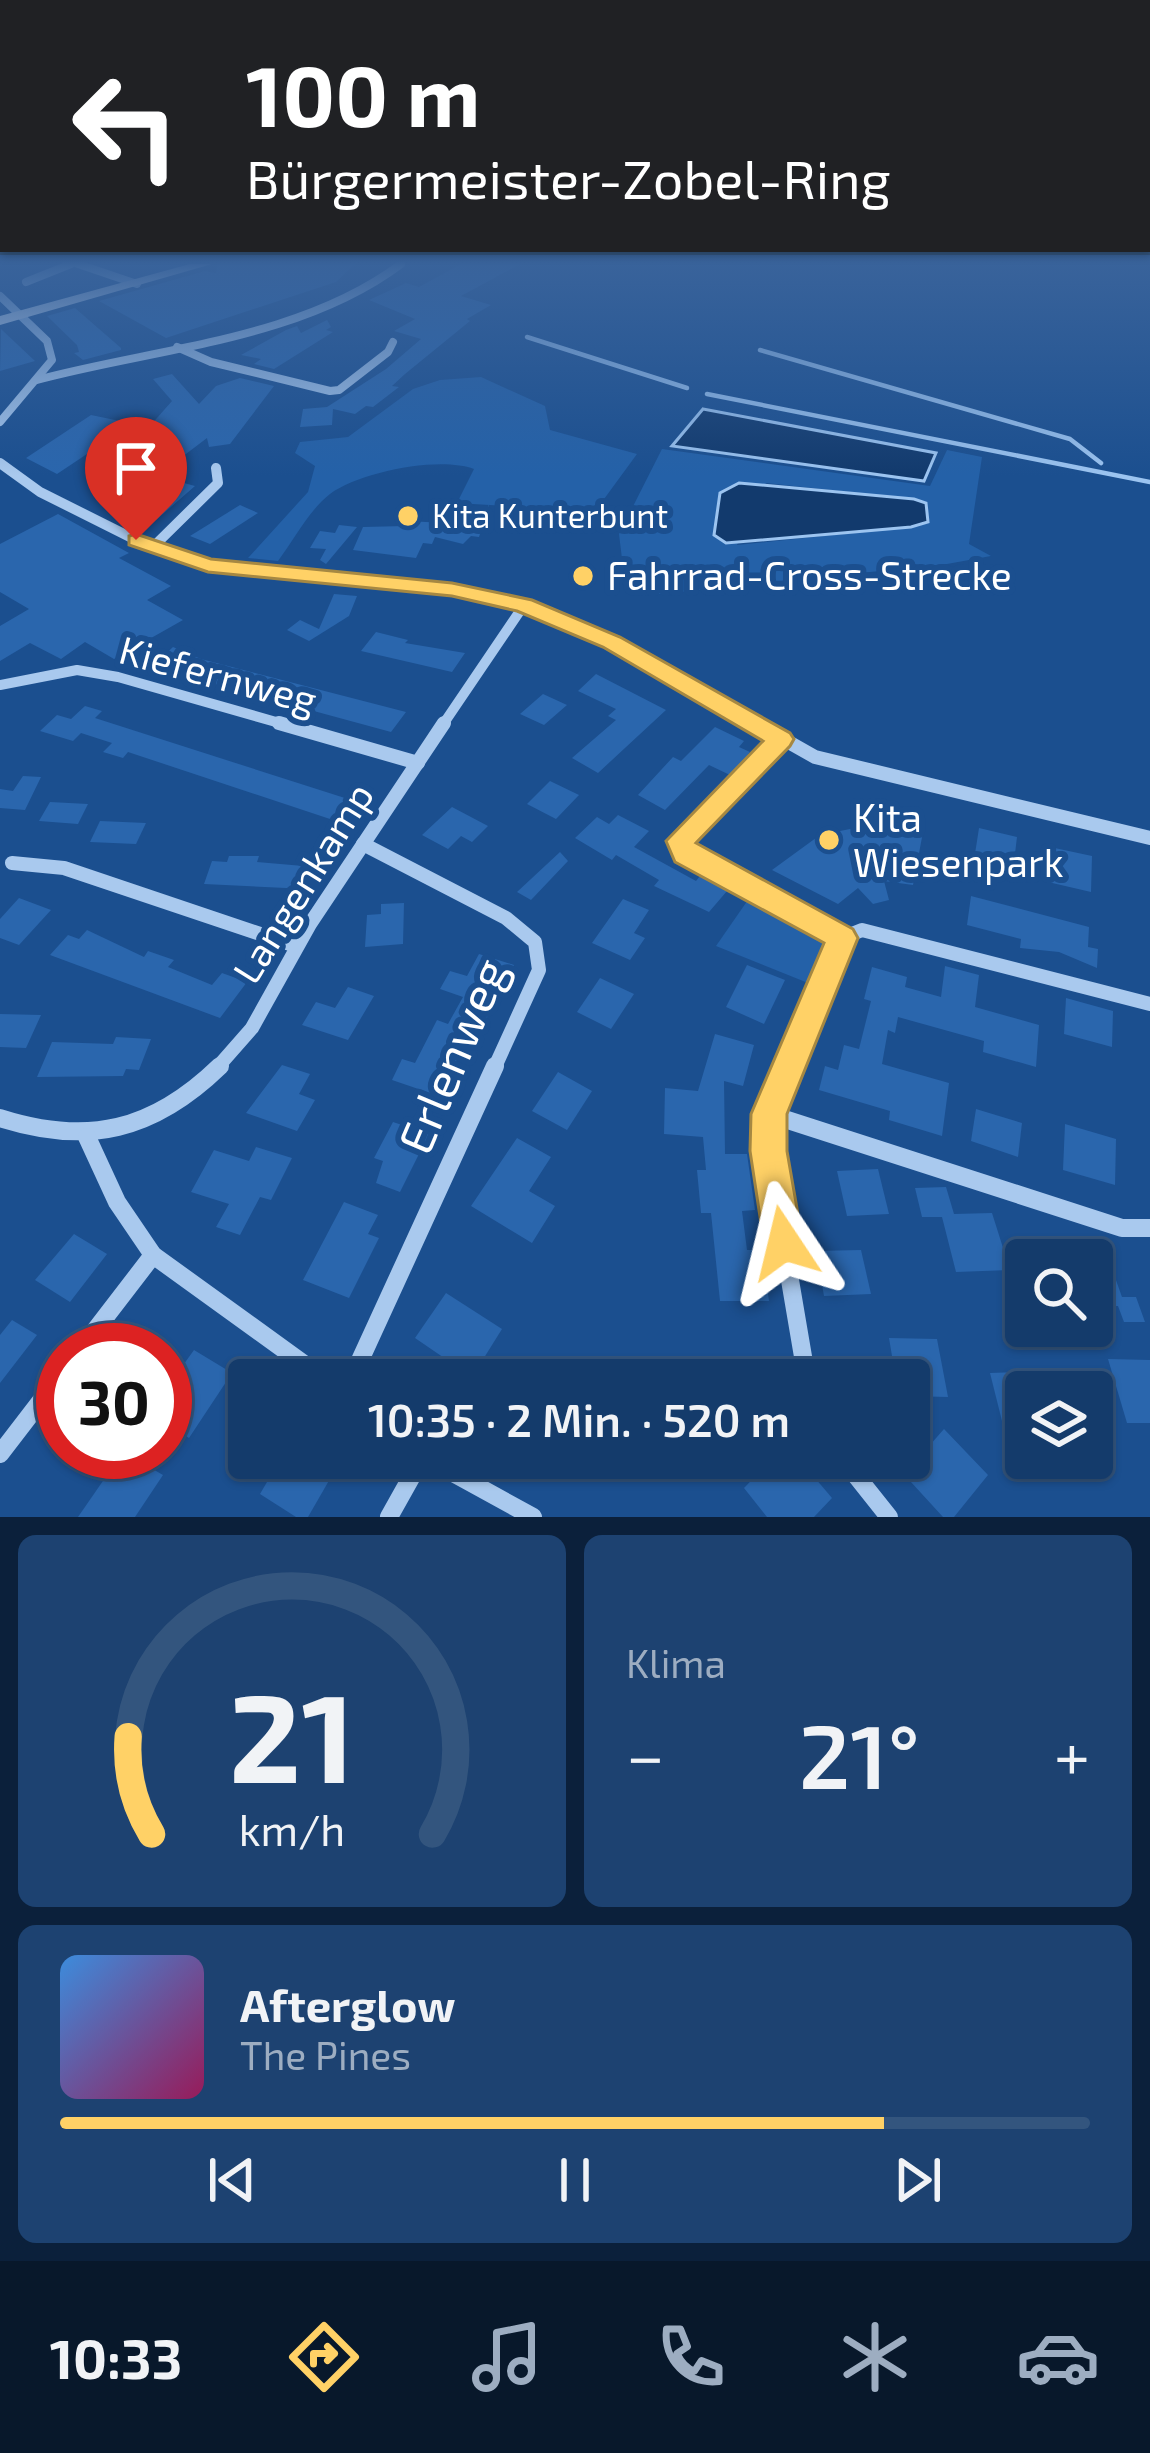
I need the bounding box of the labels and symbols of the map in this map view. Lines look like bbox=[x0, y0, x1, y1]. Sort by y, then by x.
pin bbox=[85, 417, 187, 540]
place label: Kita Kunterbunt bbox=[432, 495, 668, 535]
marker: Kita Kunterbunt bbox=[395, 503, 421, 529]
place label: Fahrrad-Cross-Strecke bbox=[607, 551, 1012, 598]
marker: Fahrrad-Cross-Strecke bbox=[570, 563, 596, 589]
street label: Kiefernweg bbox=[115, 625, 322, 722]
street label: Langenkamp bbox=[222, 773, 382, 991]
place label: Kita Wiesenpark bbox=[853, 793, 1064, 885]
marker: Kita Wiesenpark bbox=[816, 827, 842, 853]
street label: Erlenweg bbox=[384, 949, 518, 1161]
position arrow bbox=[721, 1180, 847, 1306]
speed limit sign: 30 bbox=[36, 1323, 192, 1479]

